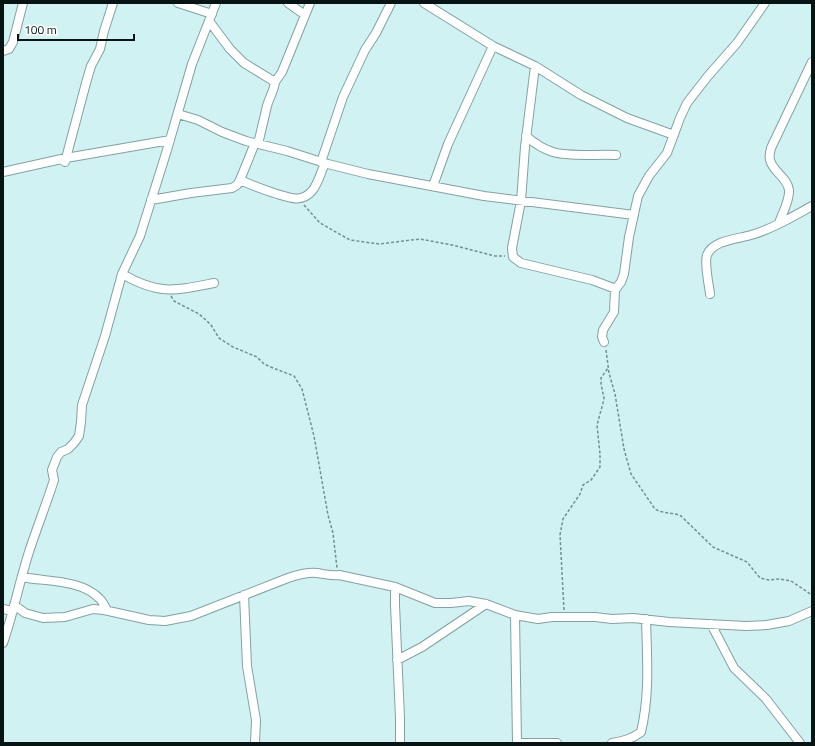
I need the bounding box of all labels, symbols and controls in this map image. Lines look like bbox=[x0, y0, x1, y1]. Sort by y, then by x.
scale bar bbox=[18, 16, 134, 42]
text: 100 m bbox=[24, 20, 57, 39]

